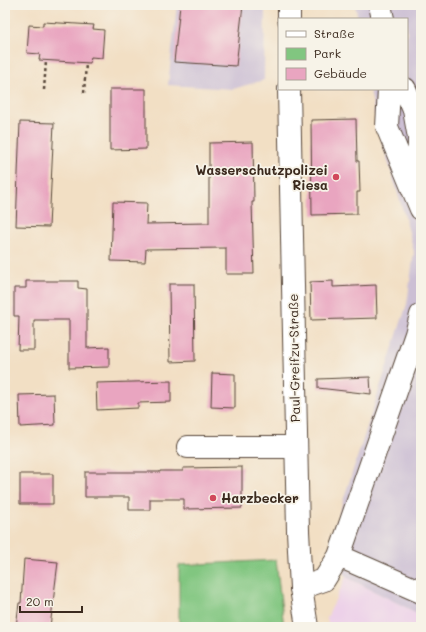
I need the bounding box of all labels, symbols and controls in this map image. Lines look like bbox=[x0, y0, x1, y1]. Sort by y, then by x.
legend bbox=[278, 18, 408, 90]
text: Straße bbox=[314, 25, 355, 41]
text: Park bbox=[314, 45, 341, 61]
text: Gebäude bbox=[314, 65, 367, 81]
place label: Wasserschutzpolizei Riesa bbox=[195, 161, 328, 193]
marker: Wasserschutzpolizei Riesa bbox=[331, 172, 341, 182]
street label: Paul-Greifzu-Straße bbox=[284, 293, 303, 423]
place label: Harzbecker bbox=[221, 489, 299, 506]
marker: Harzbecker bbox=[208, 493, 218, 503]
scale bar bbox=[20, 588, 82, 614]
text: 20 m bbox=[26, 593, 54, 609]

